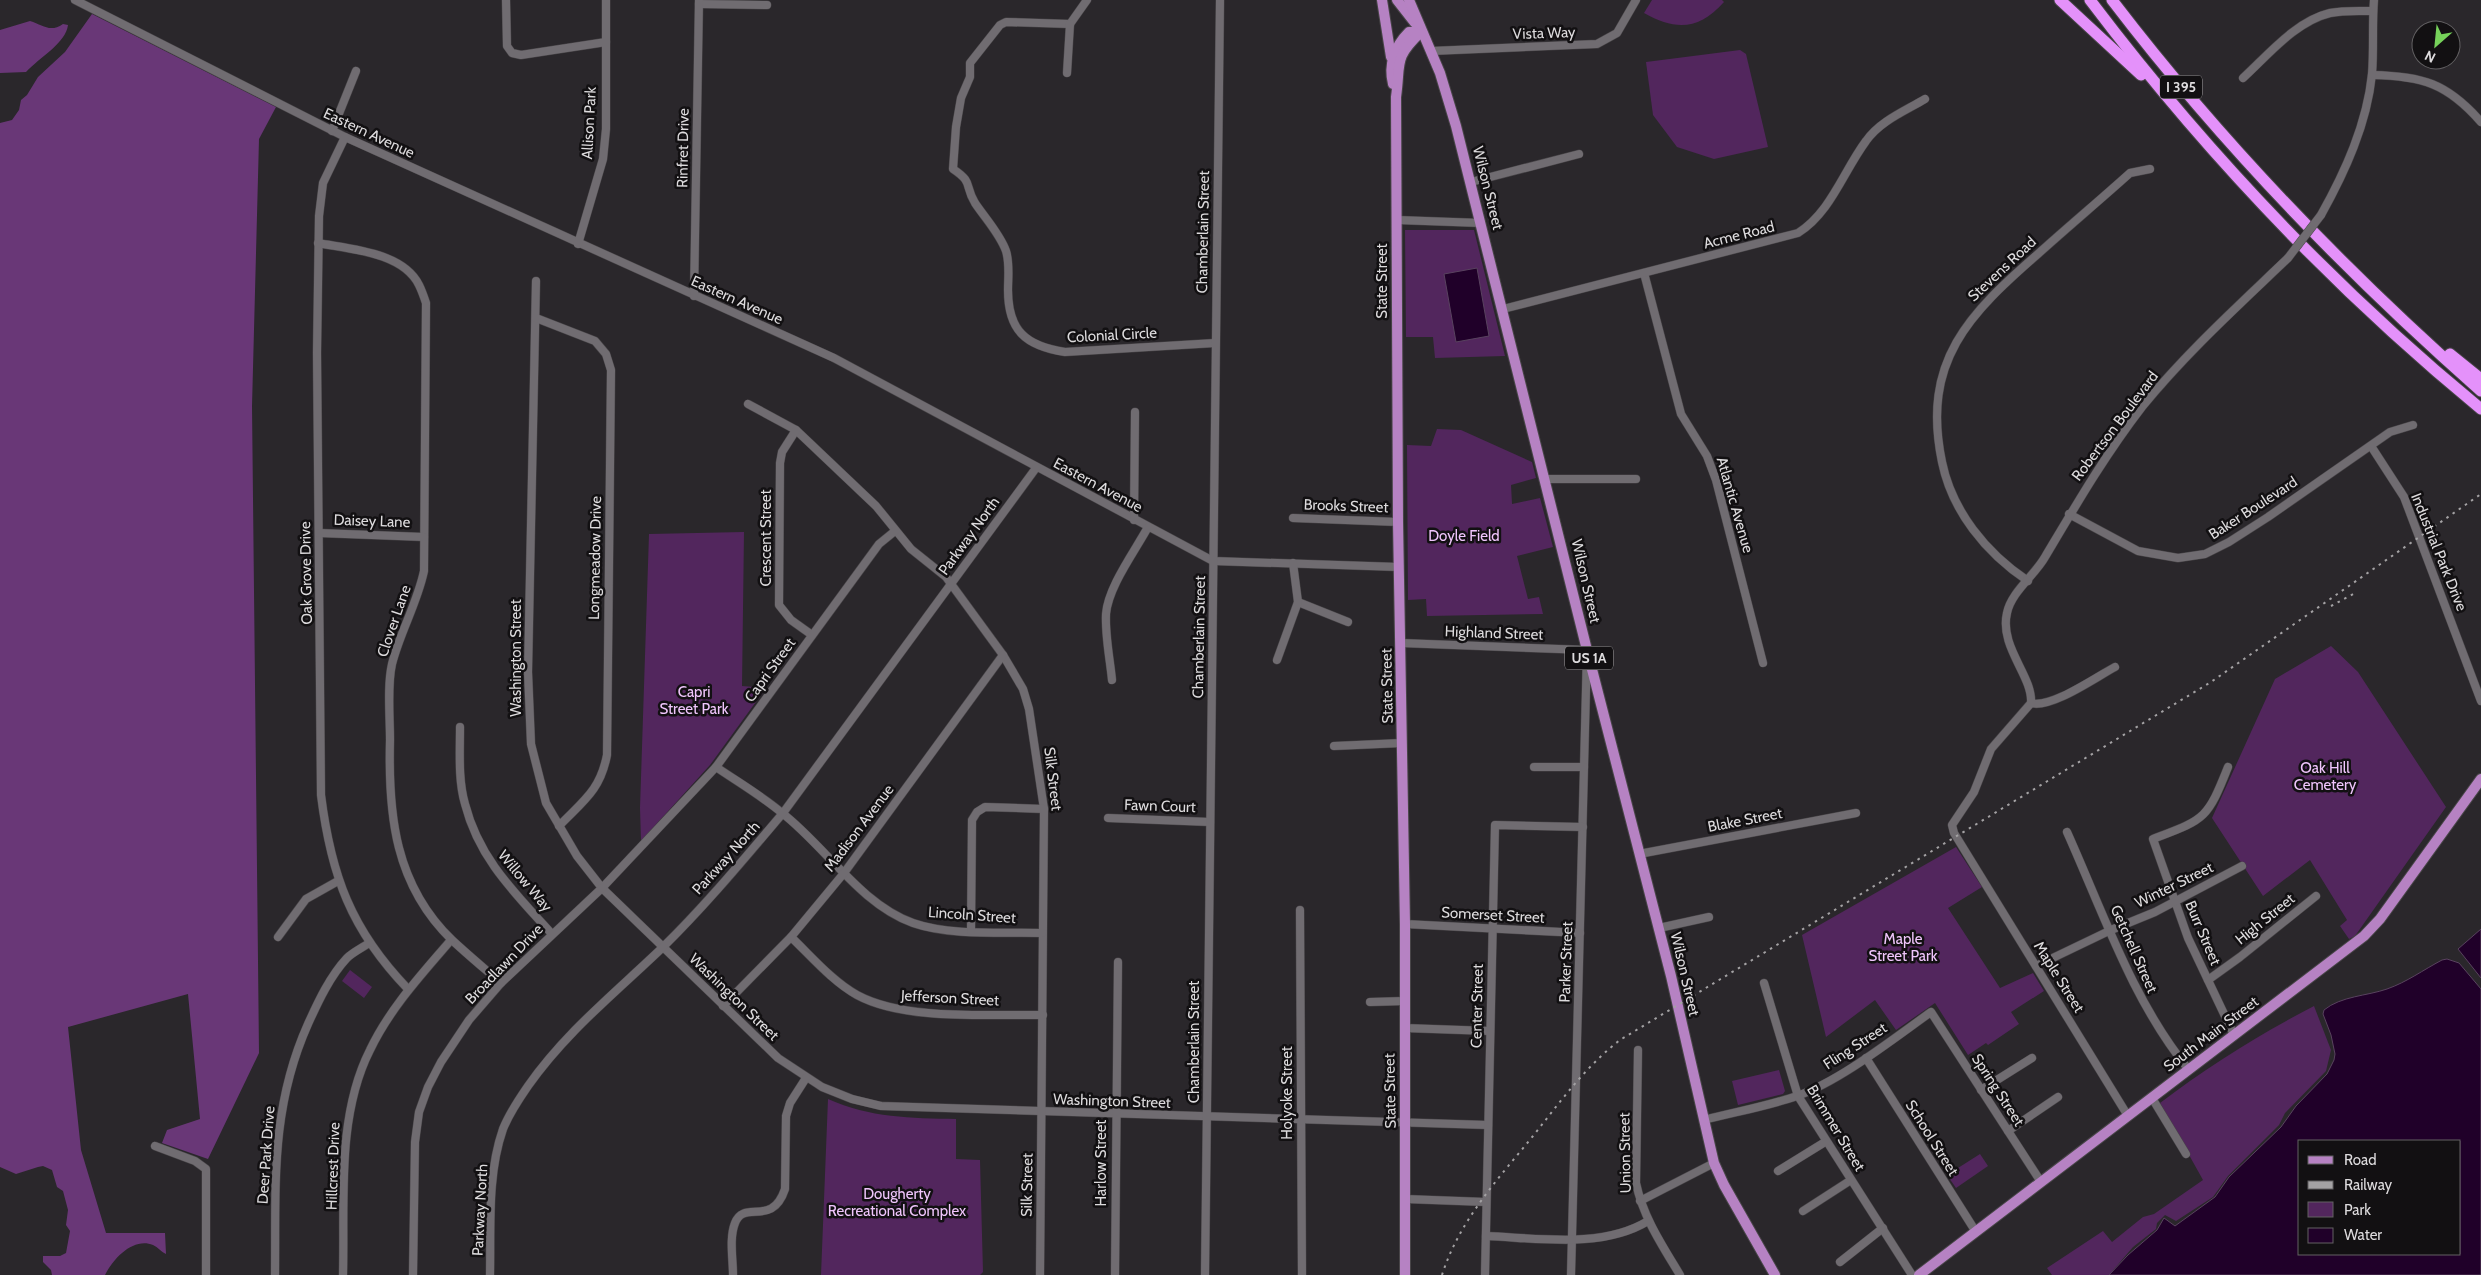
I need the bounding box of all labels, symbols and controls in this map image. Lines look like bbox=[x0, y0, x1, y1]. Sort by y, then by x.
north arrow bbox=[2411, 20, 2461, 70]
street label: Vista Way bbox=[1512, 23, 1576, 43]
text: N bbox=[2422, 46, 2439, 67]
road number: I 395 bbox=[2160, 75, 2202, 98]
street label: Allison Park bbox=[578, 86, 600, 160]
street label: Eastern Avenue bbox=[321, 104, 418, 162]
street label: Rinfret Drive bbox=[673, 108, 693, 188]
street label: Wilson Street bbox=[1469, 144, 1507, 232]
street label: Chamberlain Street bbox=[1193, 171, 1213, 293]
street label: Acme Road bbox=[1702, 217, 1776, 253]
street label: Stevens Road bbox=[1964, 233, 2040, 305]
street label: State Street bbox=[1373, 243, 1391, 319]
street label: Eastern Avenue bbox=[688, 272, 786, 328]
street label: Colonial Circle bbox=[1067, 324, 1158, 346]
street label: Robertson Boulevard bbox=[2068, 368, 2162, 484]
street label: Eastern Avenue bbox=[1050, 454, 1146, 516]
street label: Atlantic Avenue bbox=[1713, 455, 1757, 555]
street label: Baker Boulevard bbox=[2205, 473, 2301, 543]
street label: Crescent Street bbox=[757, 489, 775, 587]
street label: Industrial Park Drive bbox=[2407, 490, 2471, 614]
street label: Parkway North bbox=[935, 493, 1003, 579]
street label: Longmeadow Drive bbox=[585, 496, 605, 620]
street label: Brooks Street bbox=[1303, 496, 1389, 516]
street label: Daisey Lane bbox=[333, 511, 411, 531]
street label: Oak Grove Drive bbox=[296, 521, 316, 625]
park label: Doyle Field bbox=[1428, 527, 1500, 545]
street label: Wilson Street bbox=[1568, 537, 1604, 625]
street label: Chamberlain Street bbox=[1189, 576, 1209, 698]
street label: Clover Lane bbox=[373, 582, 415, 659]
street label: Washington Street bbox=[507, 599, 525, 717]
street label: Highland Street bbox=[1444, 622, 1544, 644]
street label: Capri Street bbox=[741, 635, 799, 705]
road number: US 1A bbox=[1565, 646, 1613, 670]
street label: State Street bbox=[1377, 648, 1397, 724]
park label: Capri Street Park bbox=[660, 683, 729, 718]
street label: Silk Street bbox=[1040, 746, 1066, 812]
park label: Oak Hill Cemetery bbox=[2294, 759, 2357, 794]
street label: Madison Avenue bbox=[820, 781, 898, 875]
street label: Fawn Court bbox=[1124, 796, 1196, 816]
street label: Blake Street bbox=[1706, 804, 1784, 836]
street label: Parkway North bbox=[688, 818, 764, 898]
street label: Willow Way bbox=[494, 847, 556, 916]
street label: Winter Street bbox=[2132, 858, 2216, 912]
street label: High Street bbox=[2232, 890, 2298, 948]
street label: Burr Street bbox=[2181, 898, 2225, 968]
street label: Getchell Street bbox=[2107, 902, 2161, 996]
street label: Lincoln Street bbox=[928, 903, 1016, 927]
street label: Somerset Street bbox=[1441, 903, 1545, 927]
street label: Broadlawn Drive bbox=[461, 920, 547, 1008]
street label: Parker Street bbox=[1556, 921, 1576, 1003]
street label: Wilson Street bbox=[1667, 930, 1703, 1018]
park label: Maple Street Park bbox=[1869, 930, 1938, 965]
street label: Maple Street bbox=[2030, 938, 2088, 1016]
street label: Washington Street bbox=[685, 950, 783, 1044]
street label: Center Street bbox=[1467, 964, 1487, 1048]
street label: Chamberlain Street bbox=[1185, 981, 1203, 1103]
street label: Jefferson Street bbox=[899, 986, 1000, 1010]
street label: South Main Street bbox=[2160, 992, 2262, 1076]
street label: Fling Street bbox=[1820, 1019, 1890, 1073]
street label: Holyoke Street bbox=[1278, 1046, 1296, 1140]
street label: Spring Street bbox=[1968, 1050, 2028, 1130]
street label: State Street bbox=[1380, 1053, 1400, 1129]
street label: Brimmer Street bbox=[1803, 1082, 1869, 1174]
street label: Washington Street bbox=[1053, 1090, 1171, 1112]
street label: School Street bbox=[1902, 1097, 1962, 1179]
street label: Deer Park Drive bbox=[254, 1105, 278, 1205]
street label: Union Street bbox=[1615, 1112, 1635, 1194]
street label: Harlow Street bbox=[1092, 1120, 1110, 1206]
street label: Hillcrest Drive bbox=[322, 1121, 344, 1210]
legend bbox=[2298, 1140, 2461, 1255]
text: Road bbox=[2344, 1151, 2377, 1169]
street label: Silk Street bbox=[1017, 1153, 1037, 1217]
street label: Parkway North bbox=[469, 1163, 491, 1257]
text: Railway bbox=[2344, 1176, 2393, 1194]
park label: Dougherty Recreational Complex bbox=[828, 1185, 966, 1220]
text: Park bbox=[2344, 1201, 2371, 1219]
text: Water bbox=[2344, 1226, 2382, 1244]

